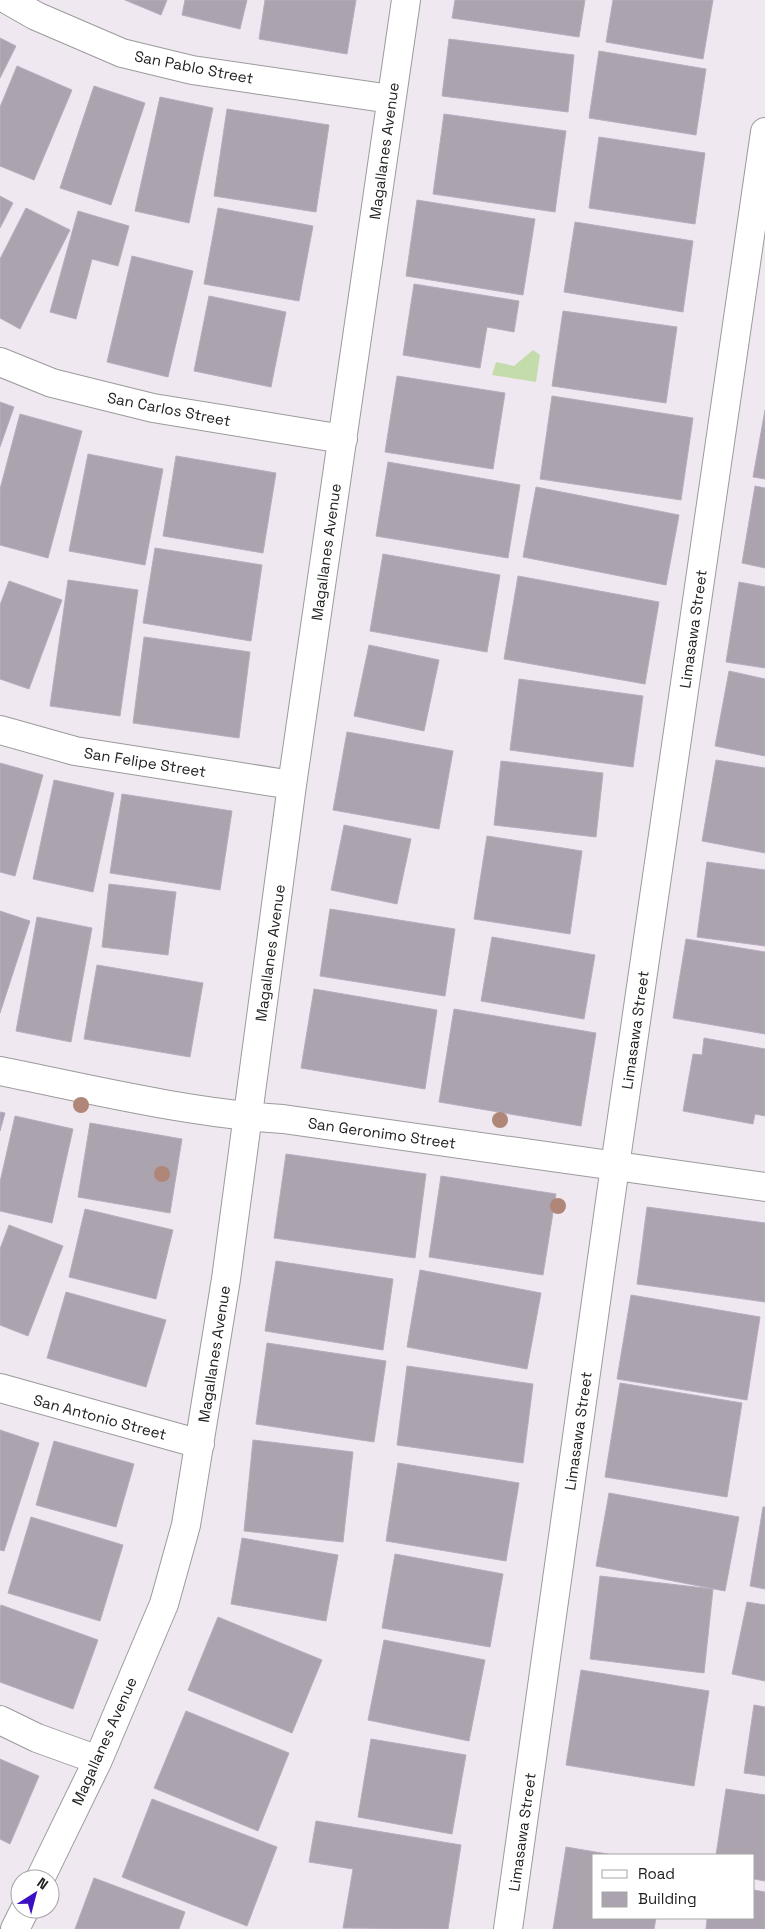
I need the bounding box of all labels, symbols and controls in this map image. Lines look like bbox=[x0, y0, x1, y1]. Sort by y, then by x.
street label: San Pablo Street bbox=[133, 46, 255, 88]
street label: Magallanes Avenue bbox=[365, 81, 403, 221]
street label: San Carlos Street bbox=[106, 388, 232, 430]
street label: Magallanes Avenue bbox=[307, 482, 345, 622]
street label: Limasawa Street bbox=[675, 568, 711, 690]
street label: San Felipe Street bbox=[83, 743, 207, 781]
street label: Magallanes Avenue bbox=[251, 883, 289, 1023]
street label: Limasawa Street bbox=[617, 969, 653, 1091]
street label: San Geronimo Street bbox=[307, 1113, 457, 1153]
street label: Magallanes Avenue bbox=[194, 1284, 234, 1424]
street label: Limasawa Street bbox=[560, 1370, 596, 1492]
street label: San Antonio Street bbox=[31, 1390, 169, 1444]
street label: Magallanes Avenue bbox=[67, 1674, 141, 1808]
street label: Limasawa Street bbox=[504, 1771, 540, 1893]
legend bbox=[592, 1854, 755, 1919]
text: Road bbox=[638, 1864, 675, 1883]
north arrow bbox=[10, 1869, 60, 1919]
text: N bbox=[34, 1873, 52, 1894]
text: Building bbox=[638, 1889, 697, 1908]

